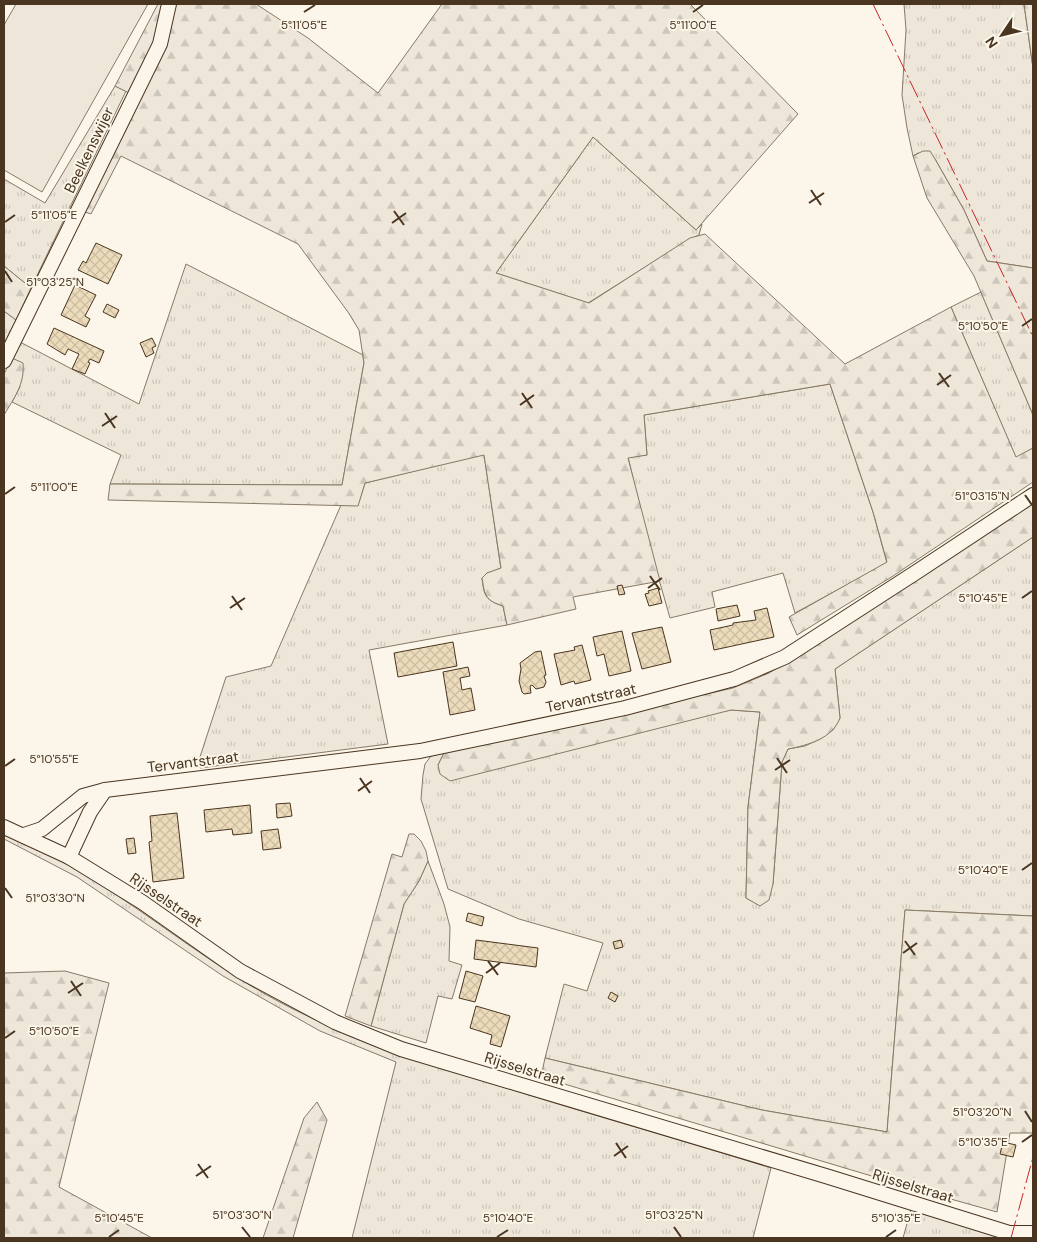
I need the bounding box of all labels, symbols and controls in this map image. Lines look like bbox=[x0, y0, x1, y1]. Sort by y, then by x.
north arrow bbox=[977, 10, 1027, 60]
text: 5°11'05"E bbox=[281, 17, 327, 33]
text: 5°11'00"E bbox=[669, 17, 717, 33]
text: N bbox=[981, 33, 1002, 52]
street label: Beelkenswijer bbox=[59, 103, 119, 196]
text: 5°11'05"E bbox=[31, 207, 77, 223]
text: 51°03'25"N bbox=[26, 274, 84, 290]
text: 5°10'50"E bbox=[958, 318, 1009, 334]
text: 5°11'00"E bbox=[30, 479, 78, 495]
text: 51°03'15"N bbox=[954, 488, 1010, 504]
text: 5°10'45"E bbox=[958, 590, 1008, 606]
street label: Tervantstraat bbox=[544, 679, 638, 717]
street label: Tervantstraat bbox=[146, 746, 240, 778]
text: 5°10'55"E bbox=[29, 751, 79, 767]
text: 5°10'40"E bbox=[958, 862, 1008, 878]
street label: Rijsselstraat bbox=[126, 868, 206, 932]
text: 51°03'30"N bbox=[25, 890, 85, 906]
text: 5°10'50"E bbox=[29, 1023, 80, 1039]
street label: Rijsselstraat bbox=[482, 1047, 568, 1091]
text: 51°03'20"N bbox=[952, 1104, 1012, 1120]
text: 5°10'35"E bbox=[958, 1134, 1008, 1150]
street label: Rijsselstraat bbox=[870, 1164, 956, 1208]
text: 51°03'30"N bbox=[212, 1207, 272, 1223]
text: 51°03'25"N bbox=[645, 1207, 703, 1223]
text: 5°10'45"E bbox=[94, 1210, 144, 1226]
text: 5°10'40"E bbox=[483, 1210, 533, 1226]
text: 5°10'35"E bbox=[871, 1210, 921, 1226]

